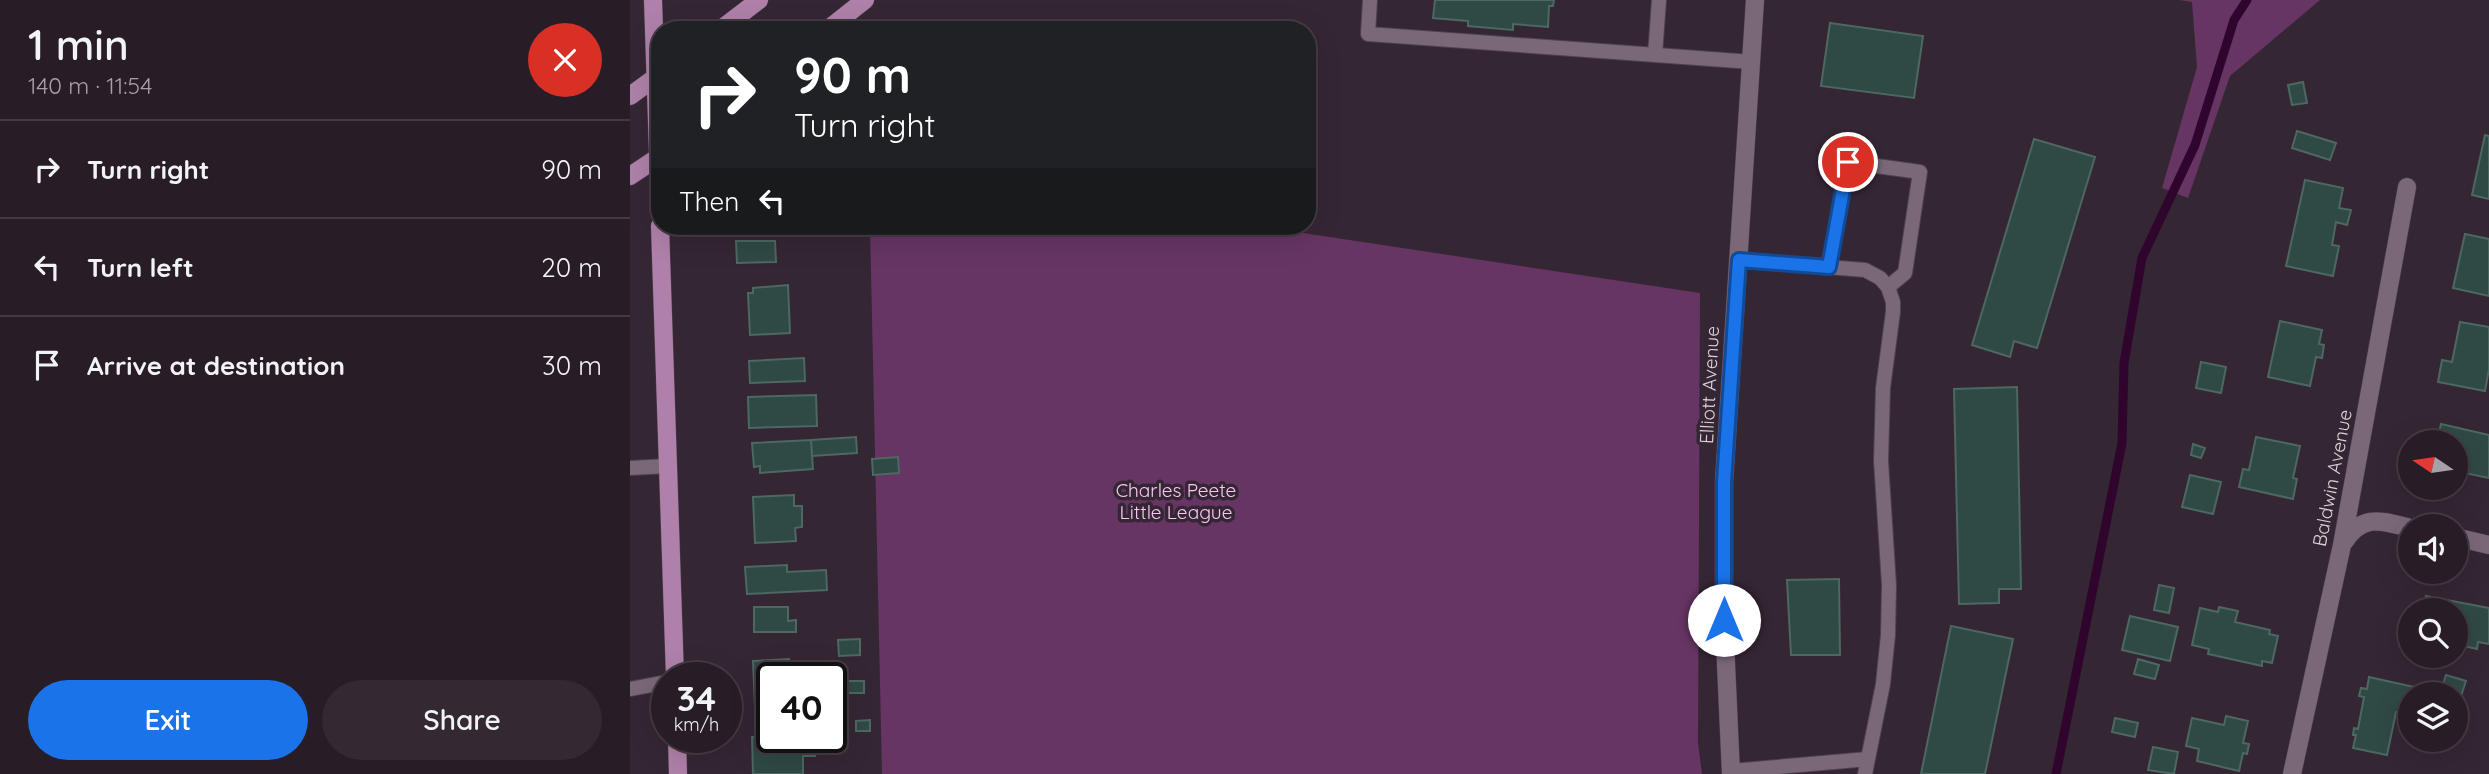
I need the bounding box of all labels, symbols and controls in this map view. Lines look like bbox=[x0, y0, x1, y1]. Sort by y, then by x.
text: 1 min bbox=[28, 18, 129, 71]
button: close bbox=[528, 23, 602, 97]
text: 90 m bbox=[794, 44, 911, 105]
icon: right bbox=[679, 49, 770, 140]
text: 140 m · 11:54 bbox=[28, 71, 152, 100]
text: Turn right bbox=[794, 105, 935, 145]
pin bbox=[1818, 132, 1878, 192]
icon: arrive bbox=[1829, 143, 1867, 181]
icon: right bbox=[28, 150, 66, 188]
text: Turn right bbox=[87, 153, 209, 186]
text: 90 m bbox=[541, 153, 602, 186]
icon: left bbox=[753, 182, 791, 220]
text: Then bbox=[679, 185, 739, 218]
icon: left bbox=[28, 248, 66, 286]
text: Turn left bbox=[87, 251, 194, 284]
text: 20 m bbox=[541, 251, 602, 284]
street label: Elliott Avenue bbox=[1694, 325, 1724, 445]
icon: arrive bbox=[28, 346, 66, 384]
text: Arrive at destination bbox=[87, 349, 345, 382]
text: 30 m bbox=[542, 349, 602, 382]
street label: Baldwin Avenue bbox=[2307, 407, 2357, 549]
north arrow bbox=[2398, 430, 2468, 500]
map controls bbox=[2398, 430, 2468, 752]
park label: Charles Peete Little League bbox=[1116, 478, 1236, 524]
button: sound bbox=[2398, 514, 2468, 584]
position arrow bbox=[1687, 583, 1761, 657]
button: search bbox=[2398, 598, 2468, 668]
speed limit sign: 40 bbox=[756, 662, 847, 753]
text: 34 bbox=[677, 676, 716, 720]
button: Exit bbox=[28, 680, 308, 760]
button: Share bbox=[322, 680, 602, 760]
button: layers bbox=[2398, 682, 2468, 752]
text: km/h bbox=[674, 713, 719, 736]

